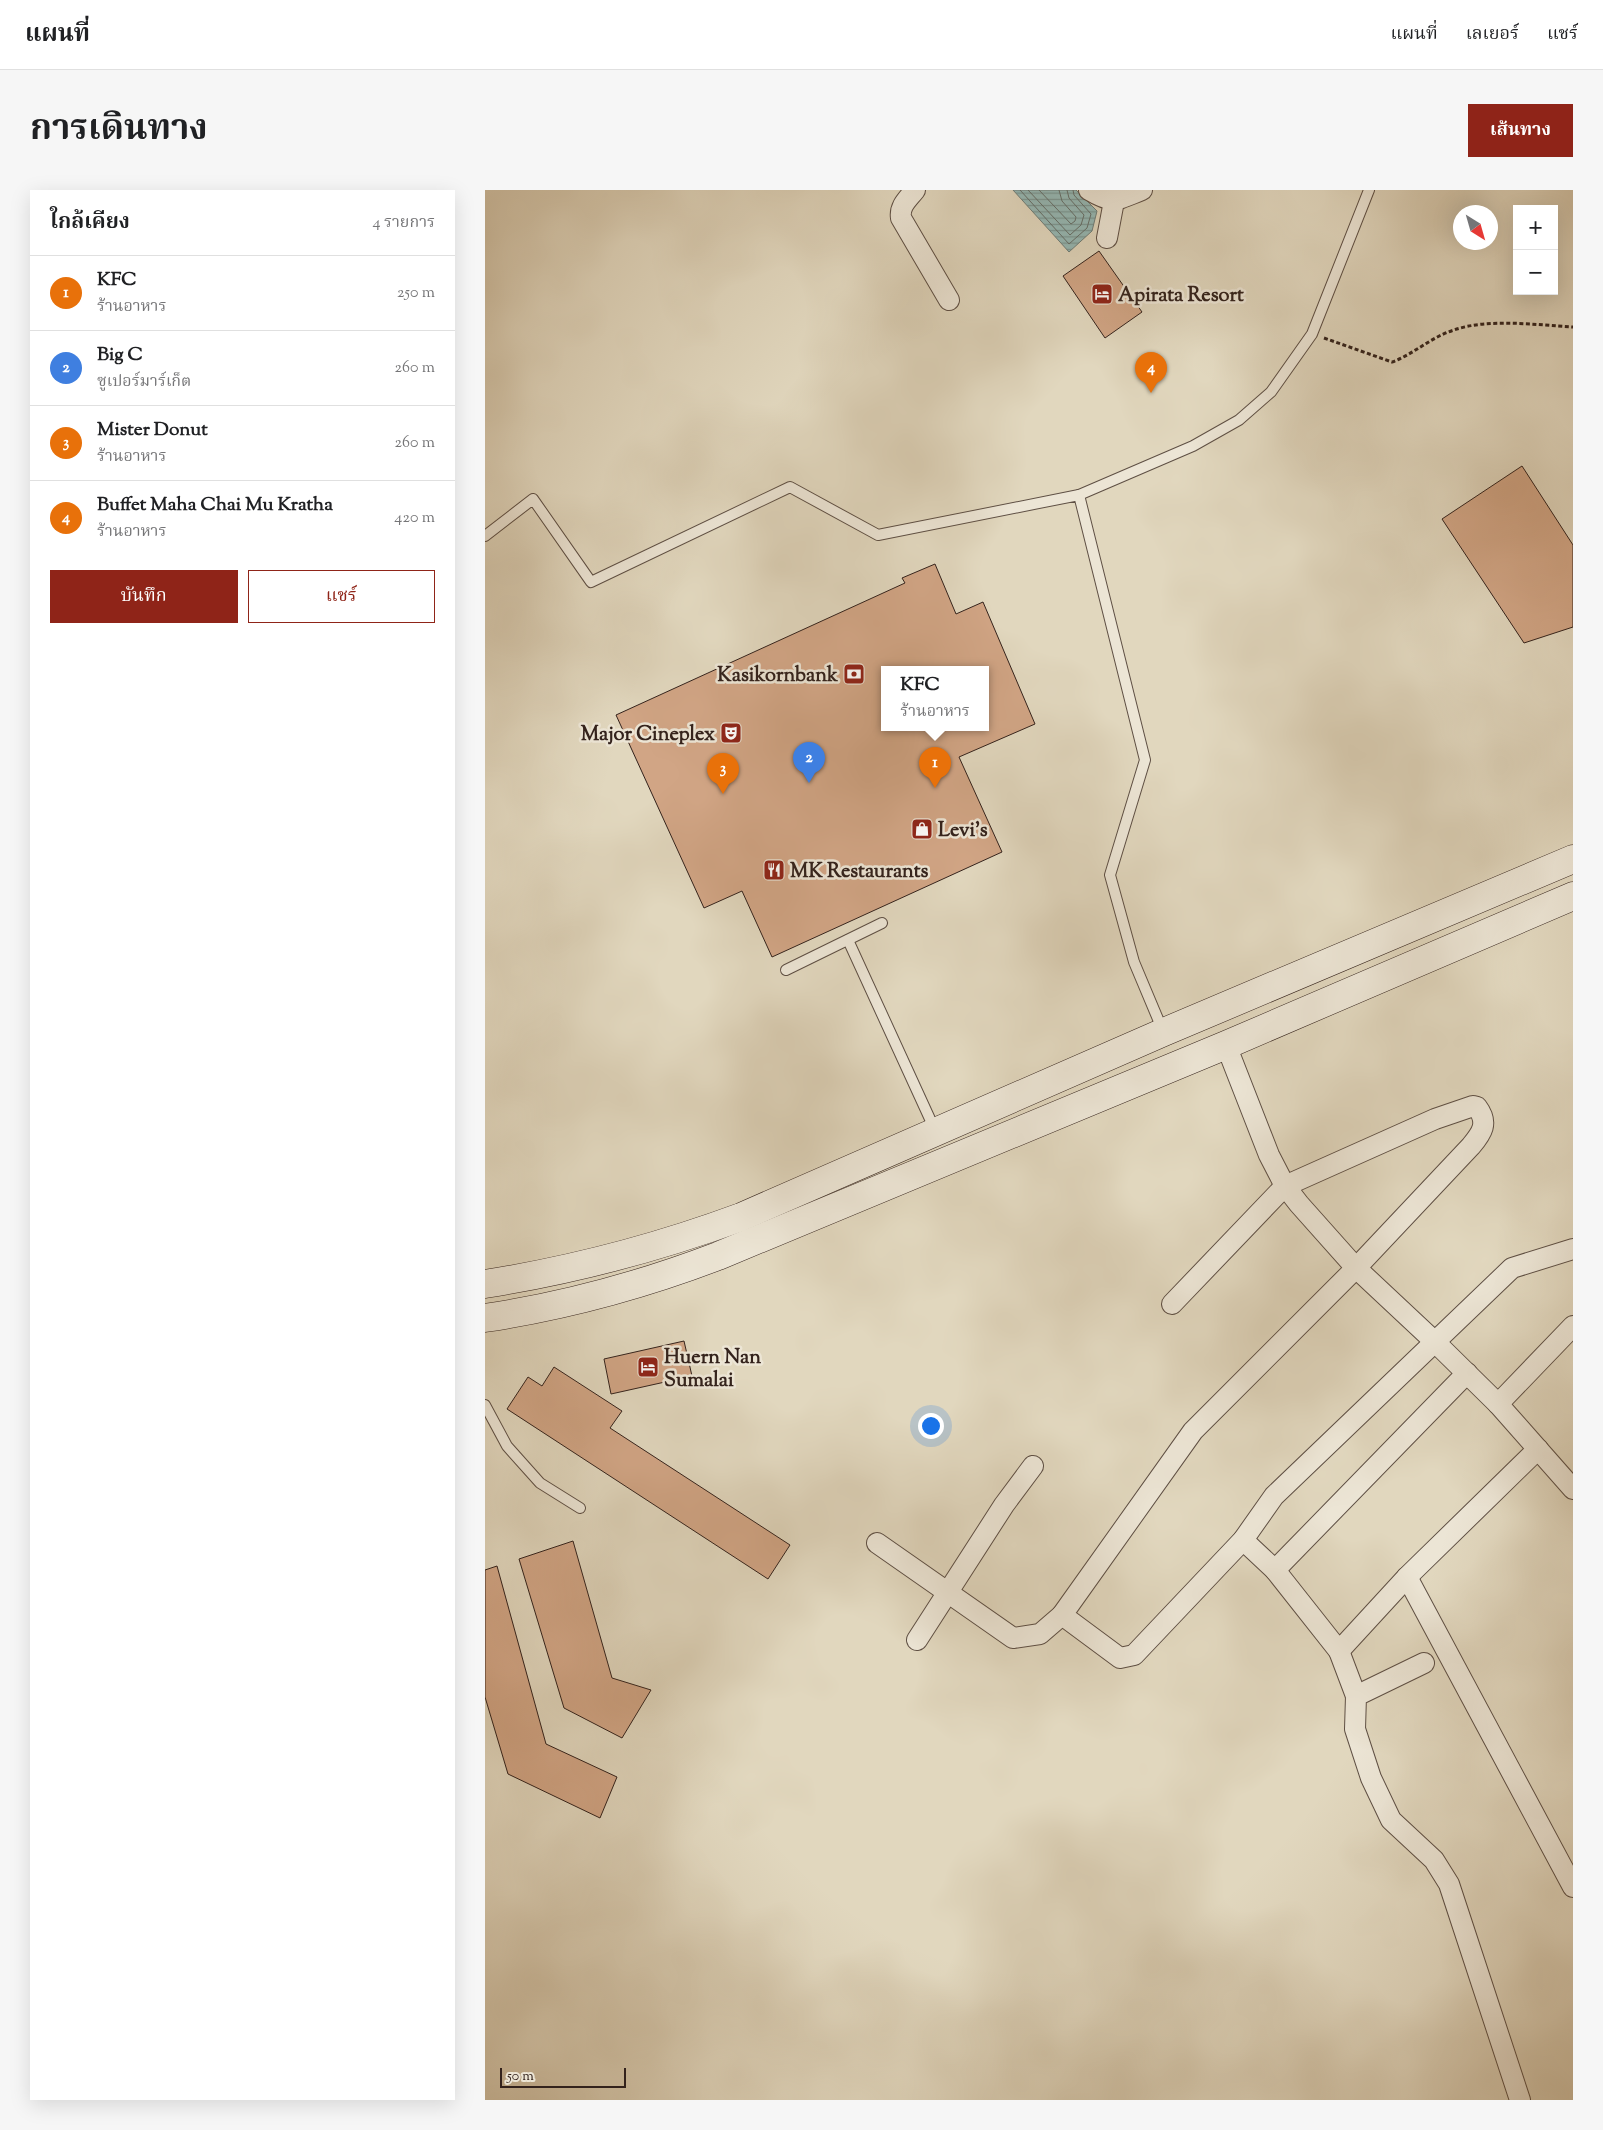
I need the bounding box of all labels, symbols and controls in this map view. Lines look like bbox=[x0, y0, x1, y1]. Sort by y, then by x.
text: แผนที่ bbox=[25, 18, 90, 52]
text: แผนที่ bbox=[1390, 22, 1438, 48]
text: เลเยอร์ bbox=[1466, 22, 1519, 48]
text: แชร์ bbox=[1547, 22, 1578, 48]
button: เส้นทาง bbox=[1468, 104, 1573, 157]
text: การเดินทาง bbox=[30, 105, 208, 156]
north arrow bbox=[1453, 205, 1498, 250]
map controls bbox=[1513, 205, 1558, 295]
button: + bbox=[1513, 205, 1558, 250]
text: ใกล้เคียง bbox=[50, 208, 130, 238]
text: 4 รายการ bbox=[373, 212, 435, 235]
button: − bbox=[1513, 250, 1558, 295]
text: KFC bbox=[97, 267, 137, 294]
text: 1 bbox=[63, 282, 69, 305]
text: 250 m bbox=[397, 282, 435, 305]
hotel icon: Apirata Resort bbox=[1090, 282, 1114, 306]
place label: Apirata Resort bbox=[1118, 282, 1244, 311]
text: ร้านอาหาร bbox=[97, 296, 166, 319]
text: Big C bbox=[97, 342, 143, 369]
pin: 4 bbox=[1135, 352, 1167, 393]
text: 2 bbox=[62, 357, 70, 380]
text: 260 m bbox=[394, 357, 435, 380]
text: ซูเปอร์มาร์เก็ต bbox=[97, 371, 191, 394]
text: Mister Donut bbox=[97, 417, 208, 444]
text: 3 bbox=[63, 432, 69, 455]
text: 260 m bbox=[394, 432, 435, 455]
text: ร้านอาหาร bbox=[97, 446, 166, 469]
text: Buffet Maha Chai Mu Kratha bbox=[97, 492, 333, 519]
text: 4 bbox=[62, 507, 70, 530]
text: 420 m bbox=[394, 507, 435, 530]
text: ร้านอาหาร bbox=[97, 521, 166, 544]
button: บันทึก bbox=[50, 570, 238, 623]
button: แชร์ bbox=[248, 570, 435, 623]
place label: Kasikornbank bbox=[717, 662, 838, 691]
bank icon: Kasikornbank bbox=[842, 662, 866, 686]
popup bbox=[881, 666, 989, 731]
text: KFC bbox=[900, 672, 940, 699]
text: ร้านอาหาร bbox=[900, 701, 970, 724]
place label: Major Cineplex bbox=[581, 721, 715, 750]
theatre icon: Major Cineplex bbox=[719, 721, 743, 745]
pin: 2 bbox=[793, 742, 825, 783]
pin: 1 bbox=[919, 747, 951, 788]
pin: 3 bbox=[707, 753, 739, 794]
shop icon: Levi's bbox=[910, 817, 934, 841]
place label: Levi's bbox=[938, 817, 988, 846]
restaurant icon: MK Restaurants bbox=[762, 858, 786, 882]
place label: MK Restaurants bbox=[790, 858, 929, 887]
place label: Huern Nan Sumalai bbox=[664, 1344, 761, 1396]
hotel icon: Huern Nan Sumalai bbox=[636, 1355, 660, 1379]
your location bbox=[918, 1413, 944, 1439]
scale bar bbox=[500, 2065, 626, 2088]
text: 50 m bbox=[507, 2067, 534, 2087]

